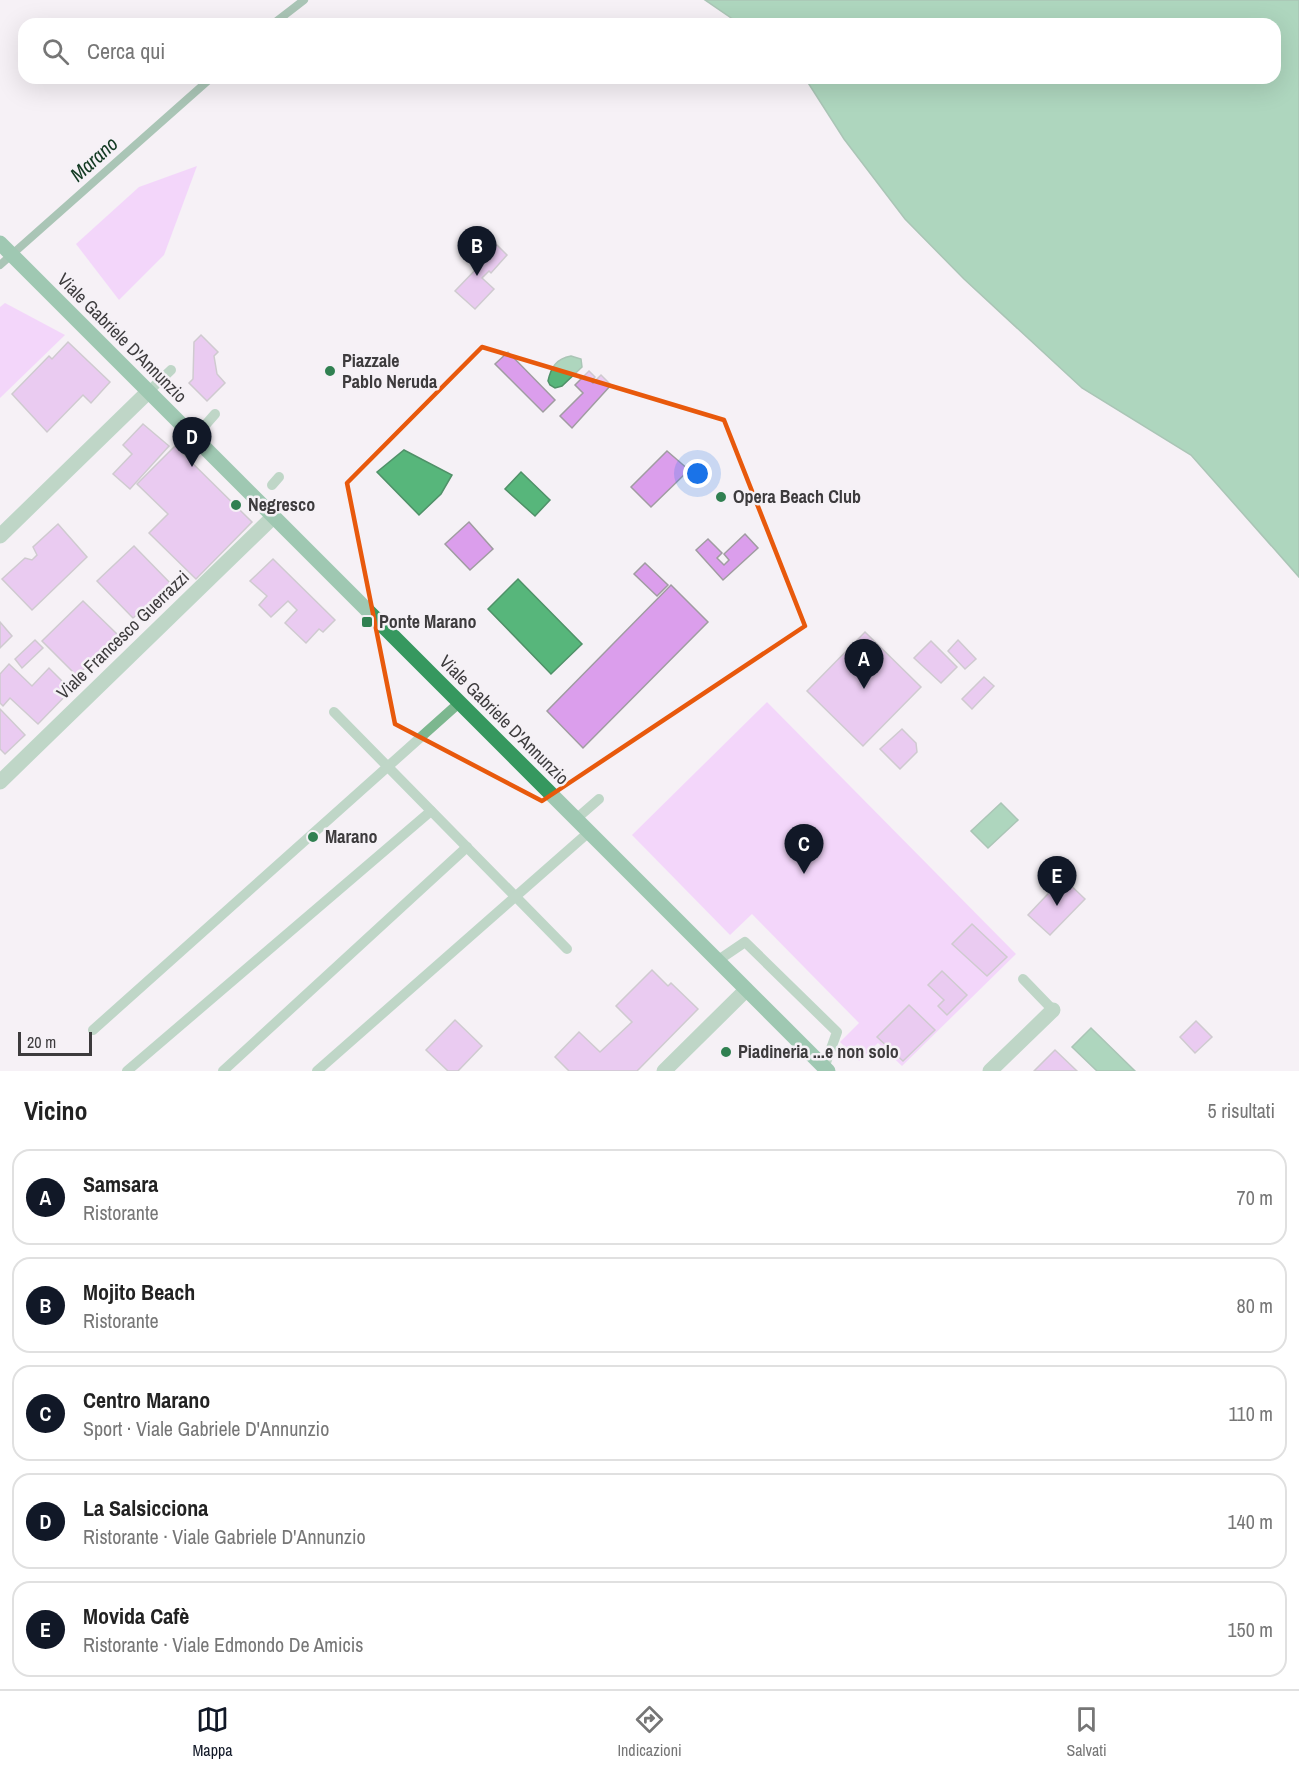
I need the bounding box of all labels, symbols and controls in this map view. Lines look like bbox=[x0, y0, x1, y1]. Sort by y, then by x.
search box bbox=[18, 18, 1281, 84]
icon: search bbox=[39, 35, 72, 68]
text: Cerca qui bbox=[87, 36, 165, 66]
water label: Marano bbox=[64, 130, 123, 187]
pin: B bbox=[458, 226, 496, 276]
street label: Viale Gabriele D'Annunzio bbox=[52, 267, 193, 408]
place label: Piazzale Pablo Neruda bbox=[342, 348, 438, 394]
marker: Piazzale Pablo Neruda bbox=[323, 364, 337, 378]
pin: D bbox=[172, 418, 212, 467]
your location bbox=[683, 459, 712, 488]
place label: Opera Beach Club bbox=[733, 484, 861, 509]
marker: Opera Beach Club bbox=[714, 490, 728, 504]
place label: Negresco bbox=[248, 492, 315, 517]
marker: Negresco bbox=[229, 498, 243, 512]
street label: Viale Francesco Guerrazzi bbox=[51, 565, 194, 705]
place label: Ponte Marano bbox=[379, 609, 477, 634]
marker: Ponte Marano bbox=[360, 615, 374, 629]
pin: A bbox=[844, 640, 884, 689]
street label: Viale Gabriele D'Annunzio bbox=[434, 649, 575, 790]
place label: Marano bbox=[325, 824, 378, 849]
pin: C bbox=[784, 824, 824, 874]
marker: Marano bbox=[306, 830, 320, 844]
pin: E bbox=[1038, 856, 1076, 906]
scale bar bbox=[18, 1029, 92, 1056]
text: 20 m bbox=[27, 1031, 56, 1053]
place label: Piadineria ...e non solo bbox=[738, 1039, 899, 1064]
marker: Piadineria ...e non solo bbox=[719, 1045, 733, 1059]
text: Vicino bbox=[24, 1093, 88, 1128]
text: 5 risultati bbox=[1208, 1097, 1275, 1124]
text: Samsara bbox=[83, 1169, 158, 1199]
text: A bbox=[40, 1184, 51, 1211]
text: 70 m bbox=[1237, 1184, 1273, 1211]
text: Ristorante bbox=[83, 1199, 159, 1226]
text: Mojito Beach bbox=[83, 1277, 195, 1307]
text: B bbox=[40, 1292, 51, 1319]
text: 80 m bbox=[1237, 1292, 1273, 1319]
text: Ristorante bbox=[83, 1307, 159, 1334]
text: Centro Marano bbox=[83, 1385, 210, 1415]
text: C bbox=[40, 1400, 51, 1427]
text: 110 m bbox=[1229, 1400, 1273, 1427]
text: Sport · Viale Gabriele D'Annunzio bbox=[83, 1415, 329, 1442]
text: La Salsicciona bbox=[83, 1493, 208, 1523]
text: D bbox=[40, 1508, 51, 1535]
text: 140 m bbox=[1227, 1508, 1273, 1535]
text: Ristorante · Viale Gabriele D'Annunzio bbox=[83, 1523, 366, 1550]
text: Movida Cafè bbox=[83, 1601, 189, 1631]
text: E bbox=[40, 1616, 51, 1643]
text: 150 m bbox=[1227, 1616, 1273, 1643]
text: Ristorante · Viale Edmondo De Amicis bbox=[83, 1631, 364, 1658]
tab: Mappa bbox=[192, 1703, 233, 1761]
tab: Indicazioni bbox=[617, 1703, 682, 1761]
tab: Salvati bbox=[1066, 1703, 1107, 1761]

